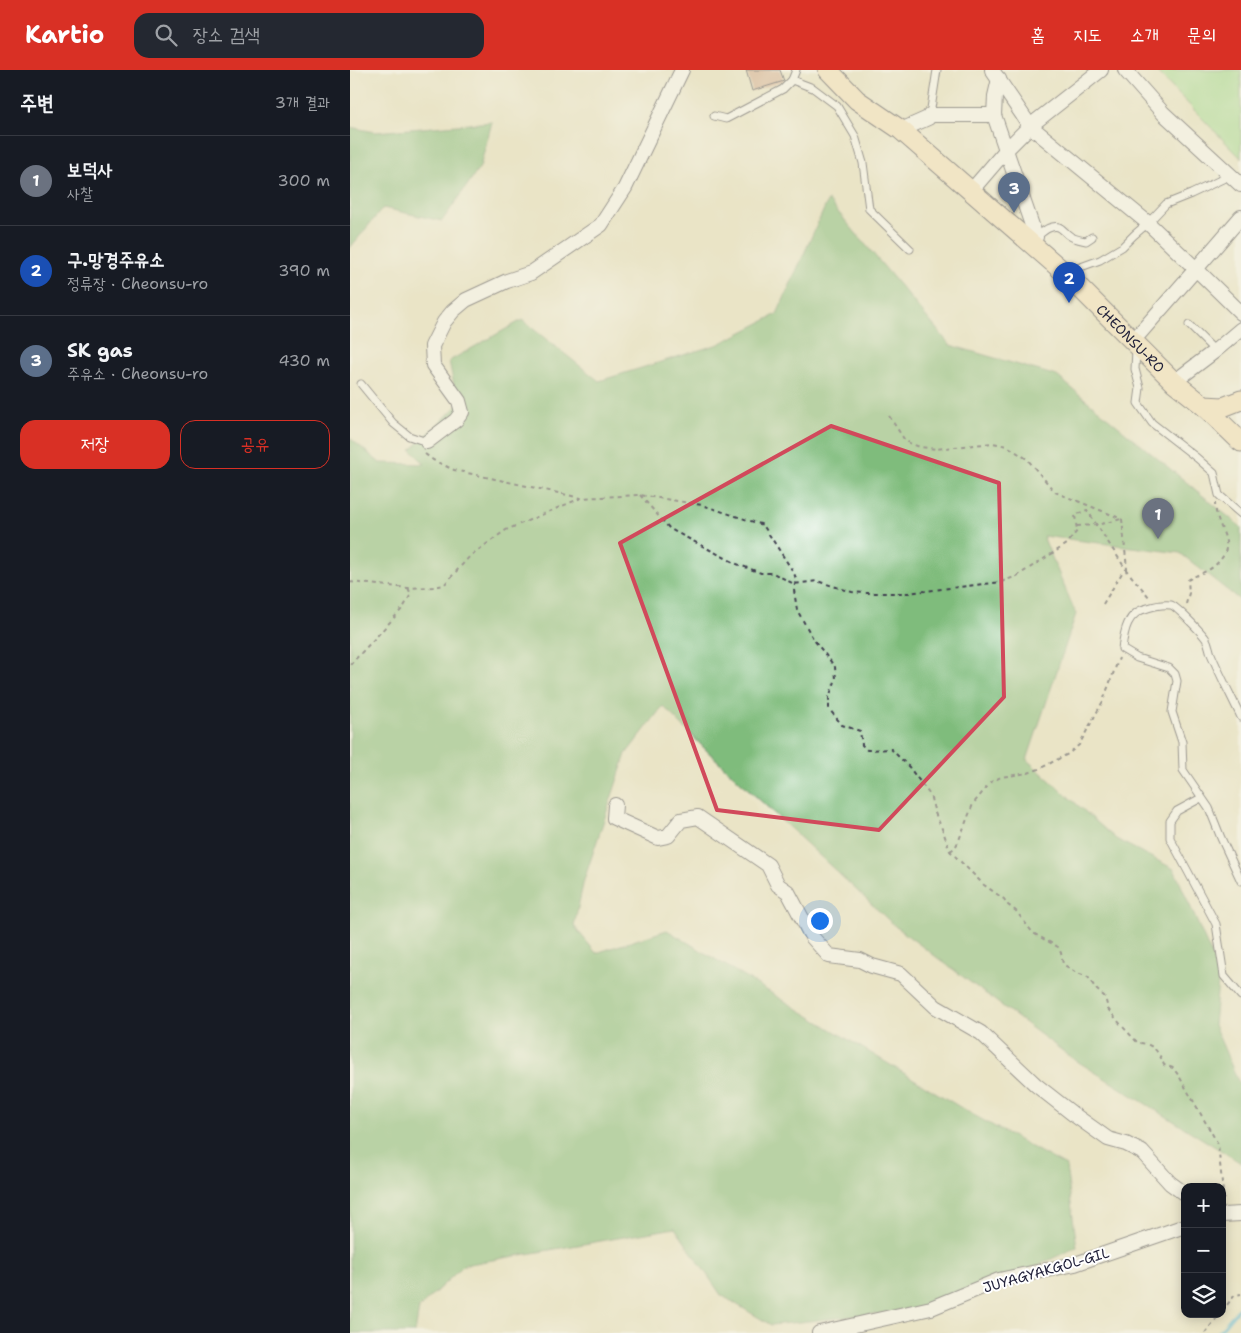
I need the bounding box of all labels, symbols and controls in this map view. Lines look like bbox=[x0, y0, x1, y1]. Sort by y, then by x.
search box bbox=[134, 13, 484, 58]
text: Kartio bbox=[25, 19, 104, 51]
icon: search bbox=[152, 21, 180, 49]
text: 장소 검색 bbox=[192, 22, 260, 47]
text: 홈 bbox=[1031, 23, 1045, 47]
text: 지도 bbox=[1073, 23, 1102, 47]
text: 소개 bbox=[1130, 23, 1159, 47]
text: 문의 bbox=[1187, 23, 1216, 47]
text: 주변 bbox=[20, 89, 54, 117]
text: 3개 결과 bbox=[275, 92, 330, 113]
text: 보덕사 bbox=[67, 157, 113, 182]
text: 1 bbox=[32, 170, 40, 191]
text: 300 m bbox=[278, 170, 330, 191]
pin: 3 bbox=[998, 172, 1030, 213]
text: 사찰 bbox=[67, 183, 93, 204]
text: 구.망경주유소 bbox=[67, 247, 165, 272]
text: 2 bbox=[30, 260, 42, 281]
text: 390 m bbox=[278, 260, 330, 281]
pin: 2 bbox=[1053, 262, 1085, 303]
text: 정류장 · Cheonsu-ro bbox=[67, 273, 208, 294]
street label: CHEONSU-RO bbox=[1092, 300, 1168, 376]
text: SK gas bbox=[67, 338, 133, 363]
text: 3 bbox=[30, 350, 42, 371]
text: 430 m bbox=[279, 350, 330, 371]
text: 주유소 · Cheonsu-ro bbox=[67, 363, 208, 384]
button: 저장 bbox=[20, 420, 170, 469]
button: 공유 bbox=[180, 420, 330, 469]
pin: 1 bbox=[1142, 498, 1174, 539]
your location bbox=[807, 908, 833, 934]
map controls bbox=[1181, 1183, 1226, 1318]
button: + bbox=[1181, 1183, 1226, 1228]
button: − bbox=[1181, 1228, 1226, 1273]
street label: JUYAGYAKGOL-GIL bbox=[981, 1243, 1111, 1297]
button: layers bbox=[1181, 1273, 1226, 1318]

